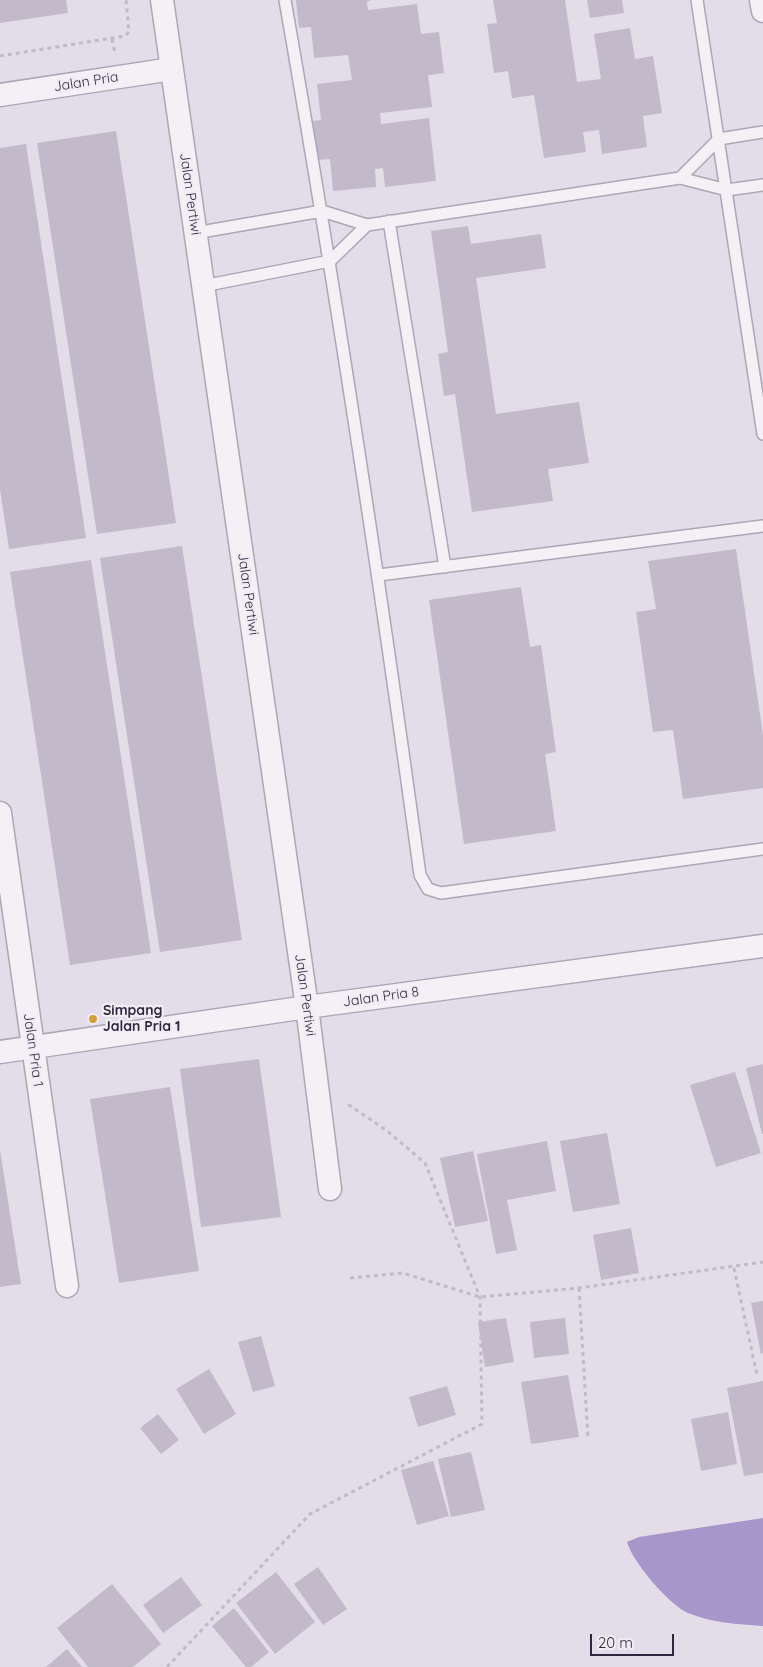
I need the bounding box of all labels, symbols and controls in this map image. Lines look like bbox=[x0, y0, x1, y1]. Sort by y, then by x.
street label: Jalan Pria bbox=[52, 69, 120, 95]
street label: Jalan Pertiwi bbox=[176, 152, 204, 236]
street label: Jalan Pertiwi bbox=[234, 552, 262, 636]
street label: Jalan Pertiwi bbox=[291, 953, 319, 1037]
street label: Jalan Pria 8 bbox=[342, 983, 420, 1011]
place label: Simpang Jalan Pria 1 bbox=[103, 1003, 180, 1036]
street label: Jalan Pria 1 bbox=[20, 1012, 46, 1088]
marker: Simpang Jalan Pria 1 bbox=[87, 1013, 99, 1025]
scale bar bbox=[593, 1624, 677, 1656]
text: 20 m bbox=[598, 1633, 633, 1652]

